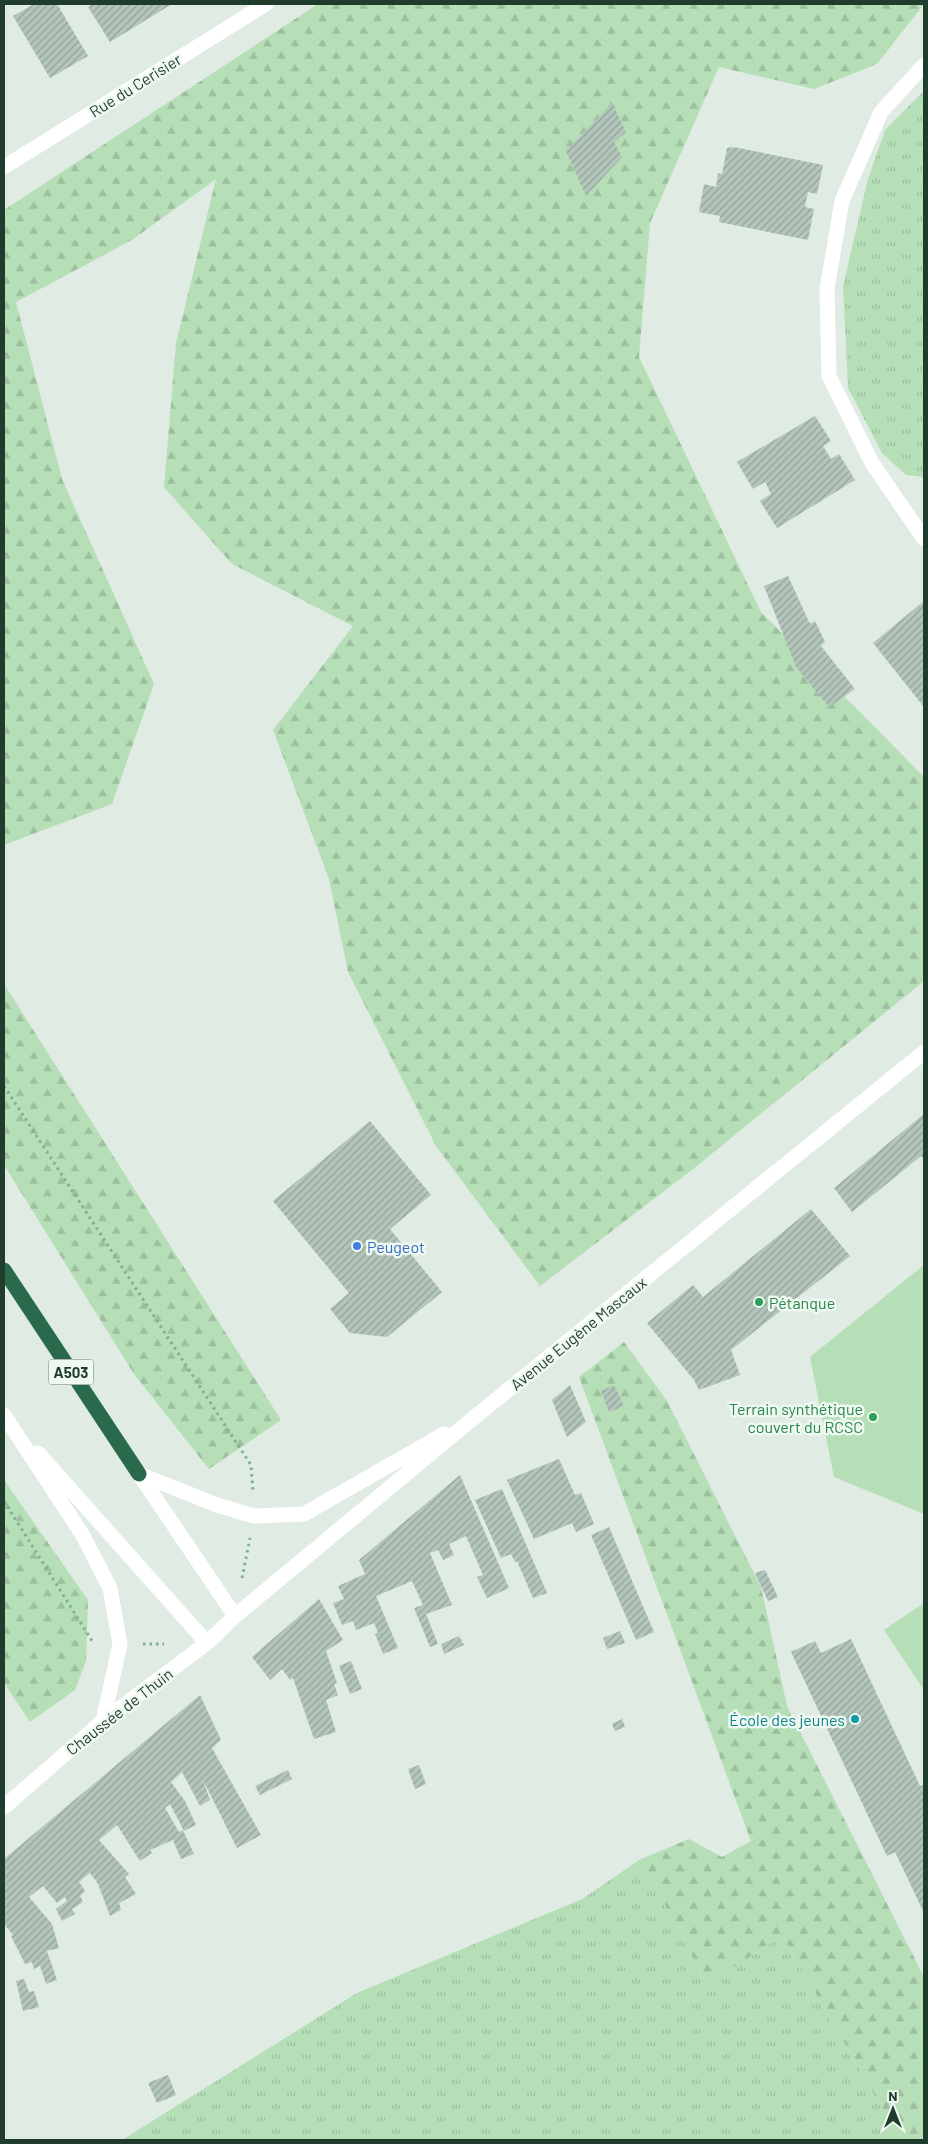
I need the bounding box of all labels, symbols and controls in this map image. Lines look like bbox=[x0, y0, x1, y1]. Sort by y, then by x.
street label: Rue du Cerisier bbox=[85, 49, 185, 121]
place label: Peugeot bbox=[367, 1237, 425, 1256]
marker: Peugeot bbox=[351, 1240, 363, 1252]
street label: Avenue Eugène Mascaux bbox=[506, 1272, 650, 1394]
place label: Pétanque bbox=[769, 1293, 835, 1312]
marker: Pétanque bbox=[753, 1296, 765, 1308]
road number: A503 bbox=[48, 1360, 94, 1384]
place label: Terrain synthétique couvert du RCSC bbox=[729, 1399, 863, 1436]
marker: Terrain synthétique couvert du RCSC bbox=[867, 1411, 879, 1423]
street label: Chaussée de Thuin bbox=[62, 1664, 176, 1758]
place label: École des jeunes bbox=[729, 1710, 845, 1729]
marker: École des jeunes bbox=[849, 1713, 861, 1725]
north arrow bbox=[868, 2084, 918, 2134]
text: N bbox=[888, 2087, 898, 2104]

